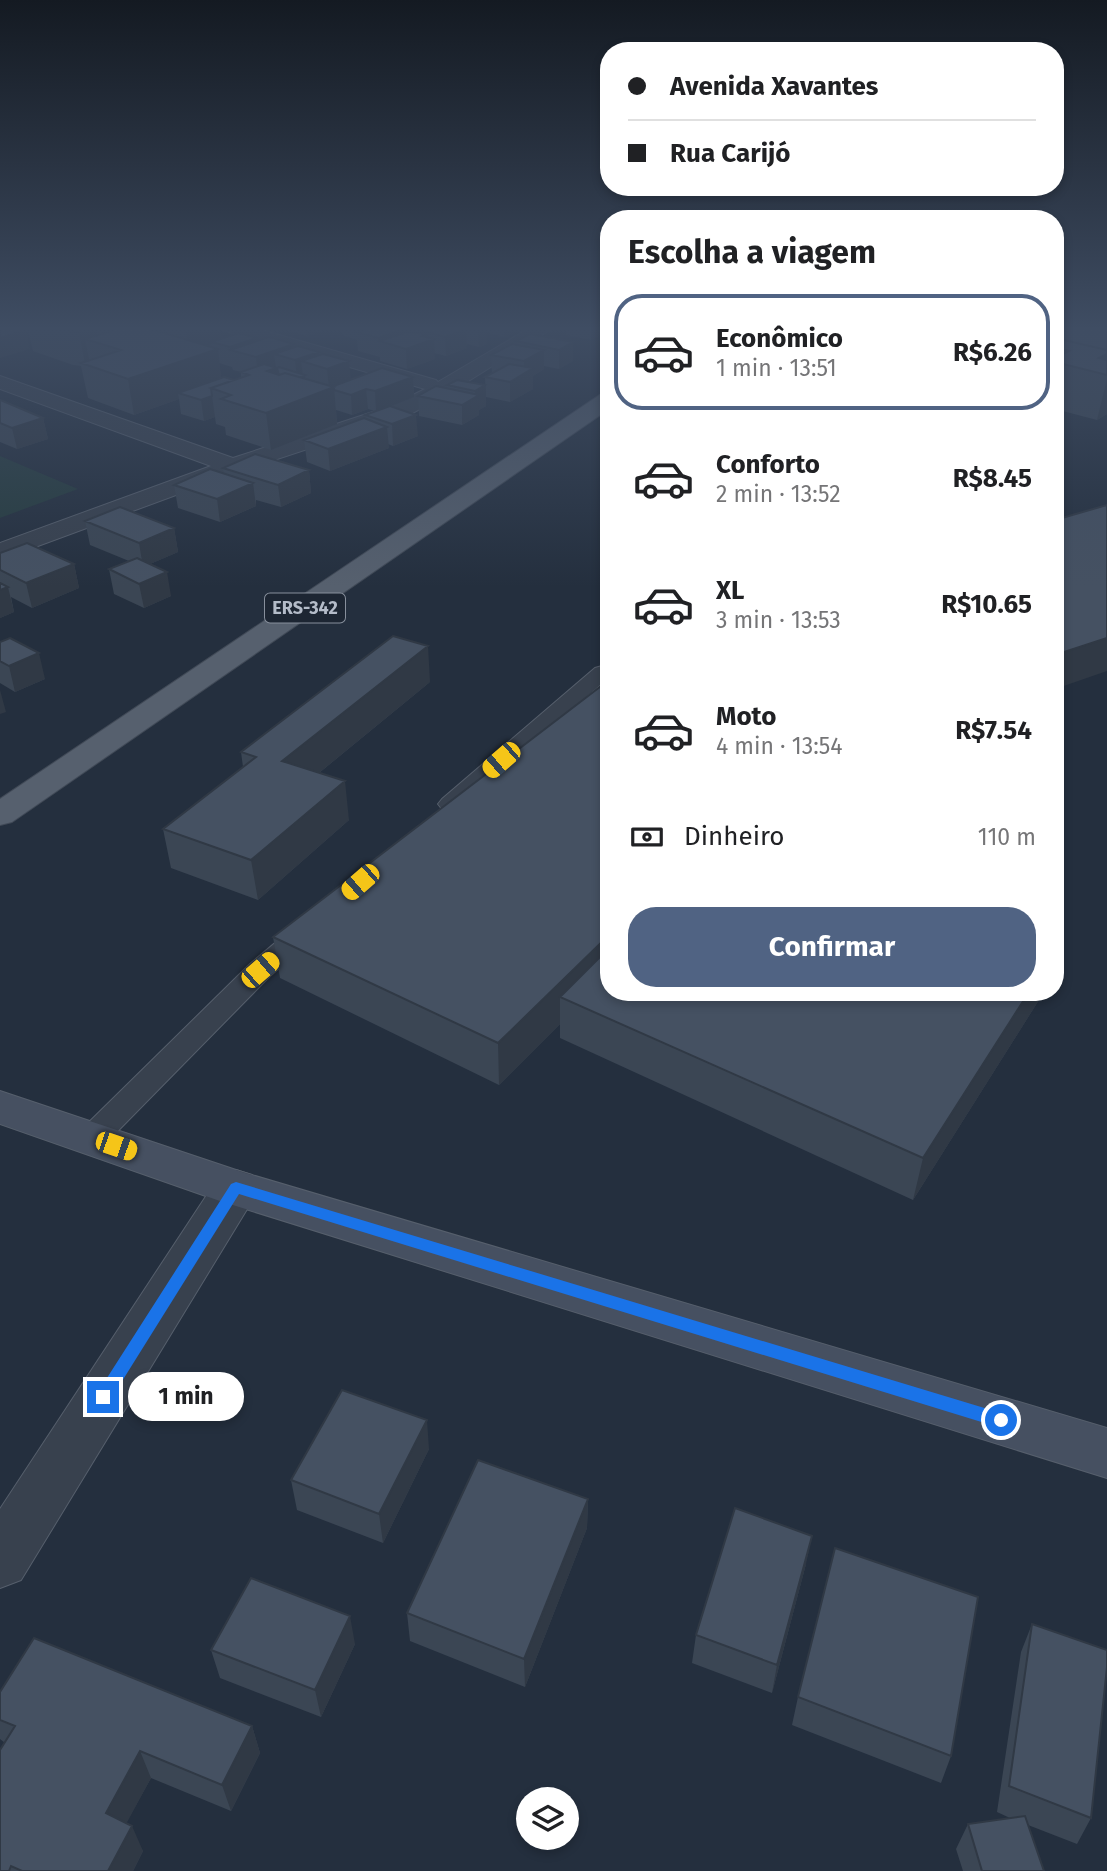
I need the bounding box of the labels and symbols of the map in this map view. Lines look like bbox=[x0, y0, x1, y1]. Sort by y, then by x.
road number: ERS-342 bbox=[265, 594, 345, 622]
car bbox=[479, 738, 524, 782]
car bbox=[338, 860, 383, 904]
car bbox=[238, 948, 283, 992]
car bbox=[93, 1129, 140, 1163]
callout: 1 min bbox=[128, 1372, 243, 1422]
route end bbox=[87, 1381, 119, 1413]
route start bbox=[985, 1404, 1017, 1436]

